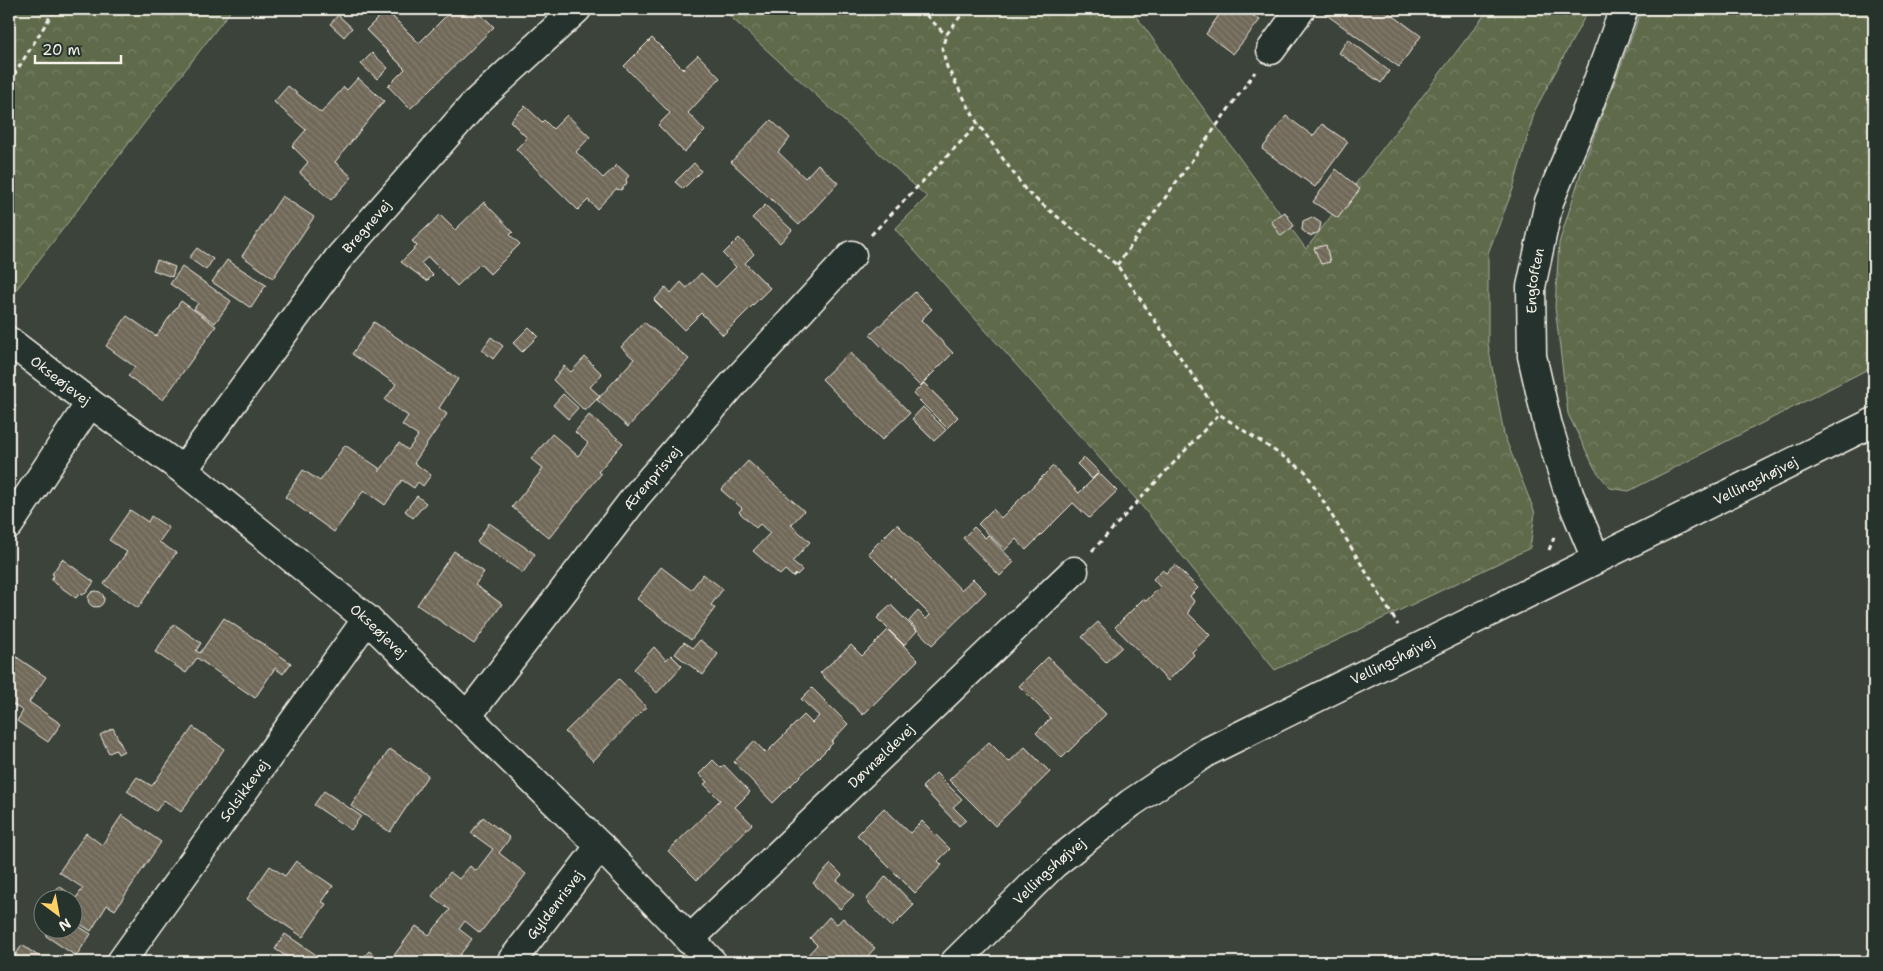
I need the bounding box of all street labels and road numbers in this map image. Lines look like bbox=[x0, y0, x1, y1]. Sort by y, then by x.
street label: Bregnevej bbox=[338, 196, 395, 257]
street label: Engtoften bbox=[1522, 246, 1548, 314]
street label: Okseøjevej bbox=[27, 352, 94, 409]
street label: Ærenprisvej bbox=[619, 442, 685, 514]
street label: Vellingshøjvej bbox=[1710, 452, 1801, 509]
street label: Okseøjevej bbox=[346, 600, 411, 662]
street label: Vellingshøjvej bbox=[1347, 632, 1438, 689]
street label: Døvnældevej bbox=[844, 720, 918, 792]
street label: Solsikkevej bbox=[216, 756, 272, 825]
street label: Vellingshøjvej bbox=[1009, 834, 1089, 909]
street label: Gyldenrisvej bbox=[522, 867, 587, 943]

